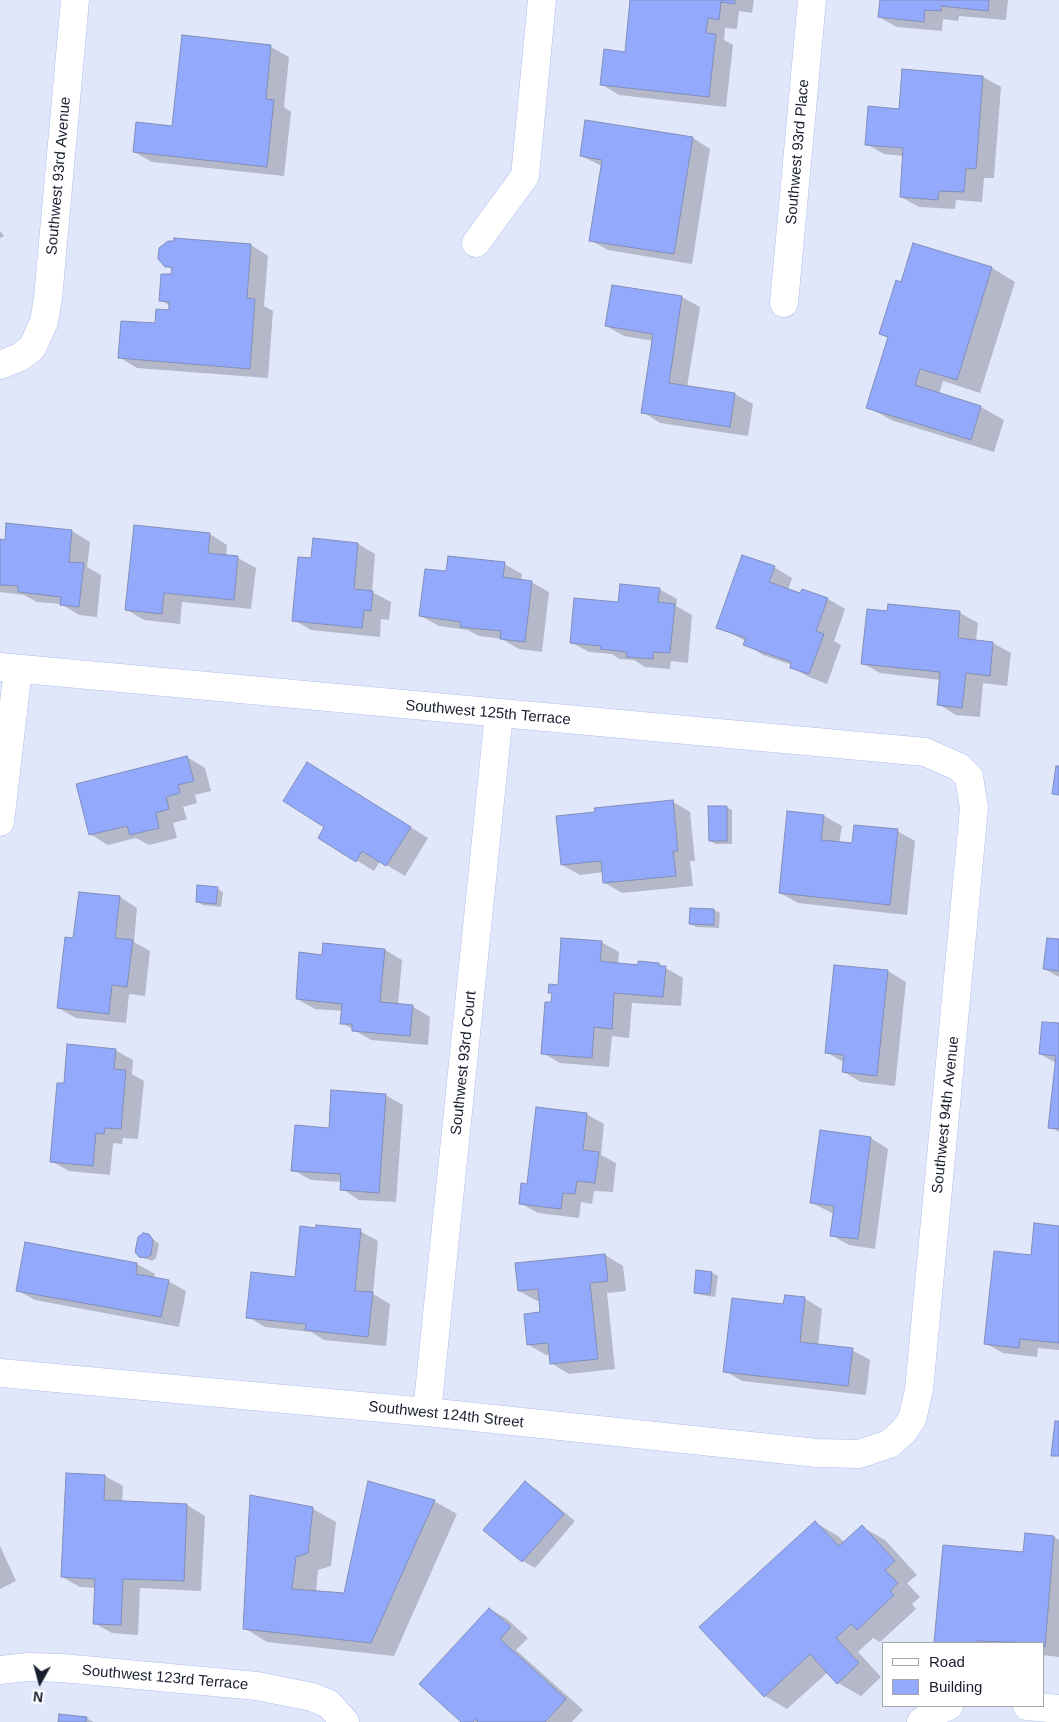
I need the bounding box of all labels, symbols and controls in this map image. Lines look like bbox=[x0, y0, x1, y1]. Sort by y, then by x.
street label: Southwest 93rd Place bbox=[783, 79, 813, 225]
street label: Southwest 93rd Avenue bbox=[43, 96, 75, 256]
street label: Southwest 125th Terrace bbox=[405, 697, 571, 729]
street label: Southwest 93rd Court bbox=[447, 990, 481, 1136]
street label: Southwest 94th Avenue bbox=[929, 1035, 963, 1195]
street label: Southwest 124th Street bbox=[368, 1398, 524, 1432]
legend bbox=[882, 1642, 1044, 1707]
text: Road bbox=[929, 1653, 965, 1670]
north arrow bbox=[15, 1657, 65, 1707]
street label: Southwest 123rd Terrace bbox=[81, 1662, 249, 1694]
text: Building bbox=[929, 1678, 982, 1695]
text: N bbox=[32, 1688, 44, 1705]

